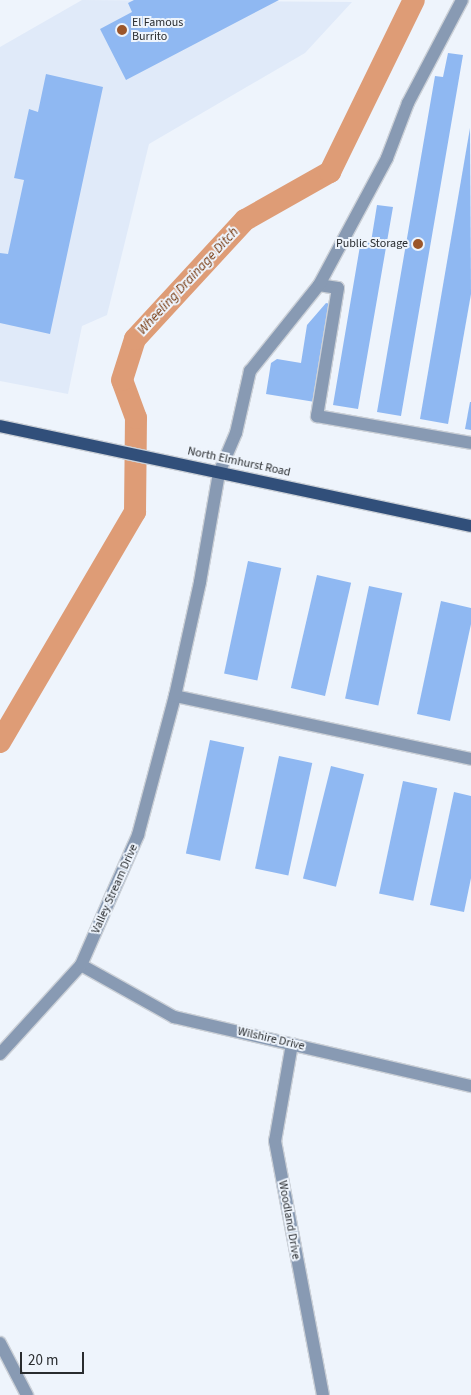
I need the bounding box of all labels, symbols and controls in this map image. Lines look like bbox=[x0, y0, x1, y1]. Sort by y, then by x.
place label: El Famous Burrito bbox=[132, 16, 183, 44]
marker: El Famous Burrito bbox=[116, 24, 128, 36]
water label: Wheeling Drainage Ditch bbox=[134, 224, 242, 338]
place label: Public Storage bbox=[336, 237, 408, 251]
marker: Public Storage bbox=[412, 238, 424, 250]
street label: North Elmhurst Road bbox=[186, 444, 292, 480]
street label: Valley Stream Drive bbox=[89, 842, 141, 936]
street label: Wilshire Drive bbox=[236, 1024, 306, 1054]
street label: Woodland Drive bbox=[275, 1179, 303, 1261]
scale bar bbox=[22, 1342, 86, 1374]
text: 20 m bbox=[28, 1350, 58, 1371]

